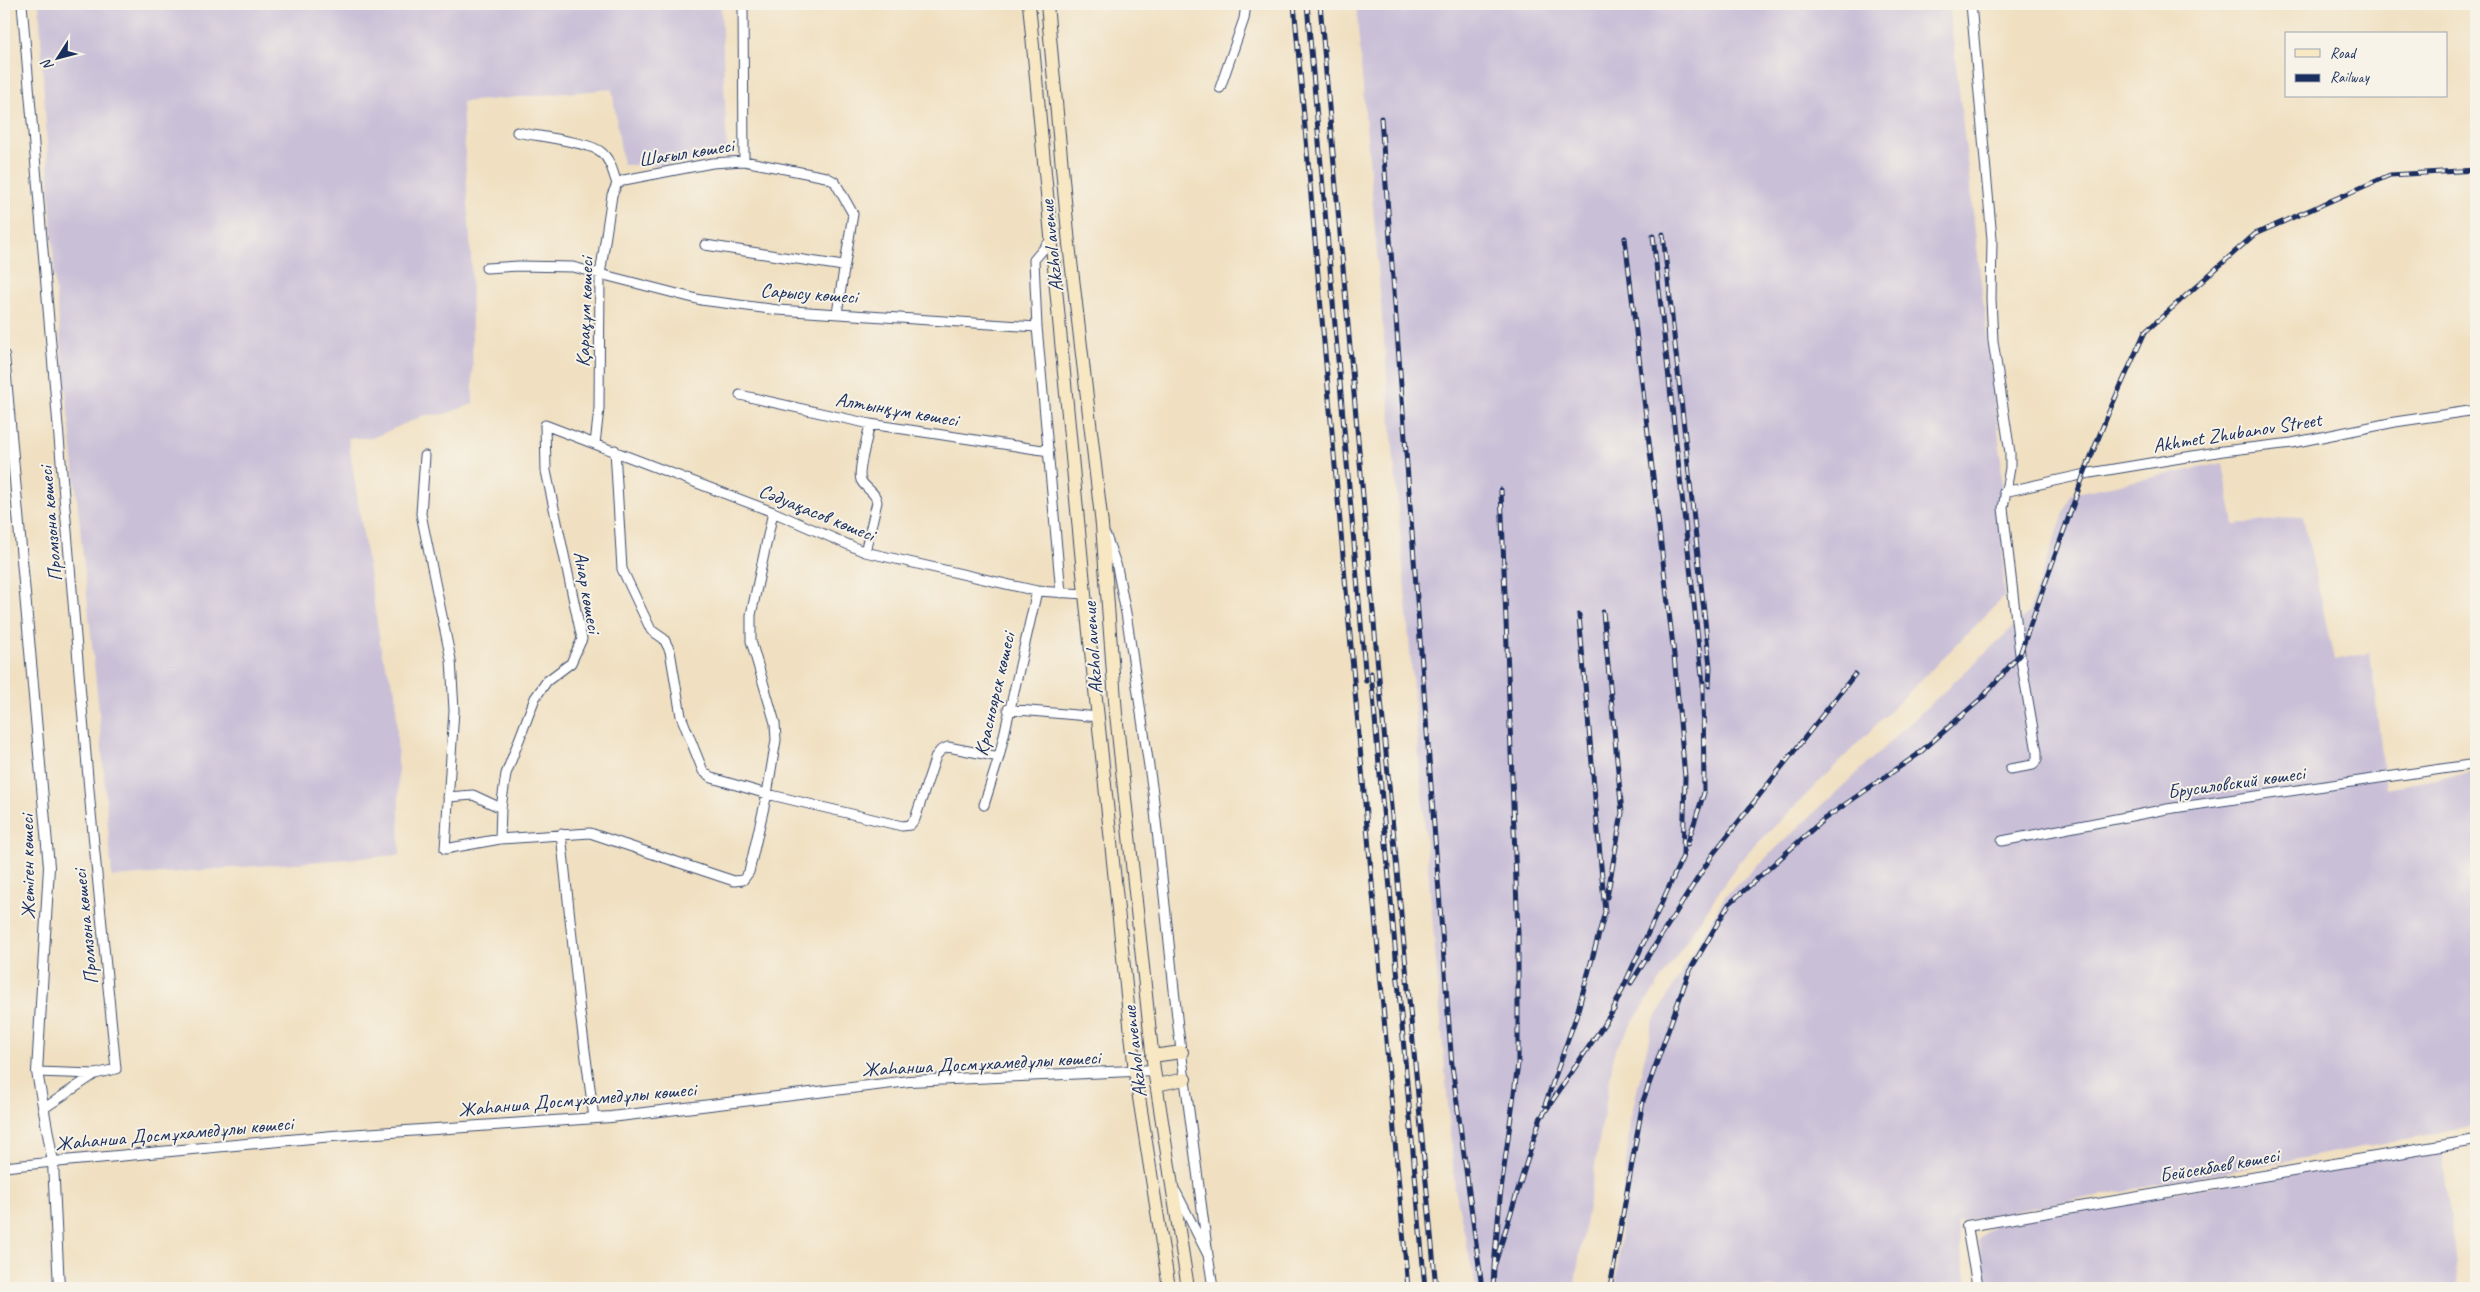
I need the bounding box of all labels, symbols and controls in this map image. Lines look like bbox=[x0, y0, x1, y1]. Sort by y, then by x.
north arrow bbox=[32, 32, 82, 82]
legend bbox=[2285, 32, 2448, 98]
text: Road bbox=[2330, 44, 2357, 63]
text: N bbox=[37, 55, 57, 74]
text: Railway bbox=[2330, 68, 2371, 87]
street label: Шағыл көшесі bbox=[637, 132, 738, 172]
street label: Akzhol avenue bbox=[1034, 197, 1069, 293]
street label: Қарақұм көшесі bbox=[570, 254, 599, 368]
street label: Сарысу көшесі bbox=[760, 278, 861, 310]
street label: Алтынқұм көшесі bbox=[834, 386, 962, 433]
street label: Akhmet Zhubanov Street bbox=[2151, 406, 2325, 458]
street label: Промзона көшесі bbox=[33, 463, 68, 583]
street label: Сәдуақасов көшесі bbox=[755, 478, 881, 548]
street label: Анар көшесі bbox=[568, 549, 607, 637]
street label: Akzhol avenue bbox=[1077, 600, 1108, 695]
street label: Красноярск көшесі bbox=[968, 628, 1021, 758]
street label: Брусиловский көшесі bbox=[2166, 760, 2309, 805]
street label: Жетіген көшесі bbox=[14, 812, 41, 920]
street label: Промзона көшесі bbox=[67, 866, 104, 986]
street label: Akzhol avenue bbox=[1116, 1003, 1153, 1099]
street label: Жаһанша Досмұхамедұлы көшесі bbox=[861, 1045, 1103, 1082]
street label: Жаһанша Досмұхамедұлы көшесі bbox=[457, 1076, 699, 1122]
street label: Жаһанша Досмұхамедұлы көшесі bbox=[54, 1110, 296, 1156]
street label: Бейсекбаев көшесі bbox=[2158, 1142, 2283, 1188]

